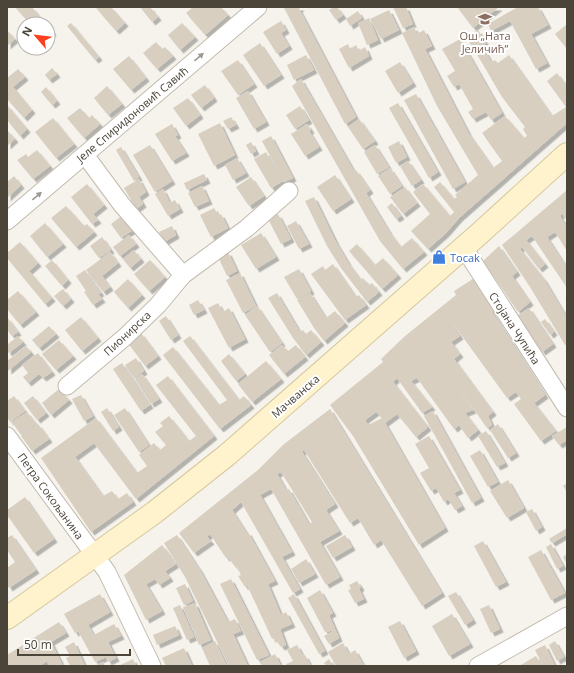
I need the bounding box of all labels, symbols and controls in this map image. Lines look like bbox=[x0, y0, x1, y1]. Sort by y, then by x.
school or university icon: Ош „Ната Јеличић” bbox=[477, 11, 493, 27]
north arrow bbox=[16, 16, 56, 56]
text: N bbox=[18, 24, 35, 39]
place label: Ош „Ната Јеличић” bbox=[459, 28, 511, 56]
one-way arrow bbox=[194, 52, 205, 61]
street label: Јеле Спиридоновић Савић bbox=[72, 63, 191, 166]
one-way arrow bbox=[31, 191, 42, 200]
shop icon: Tocak bbox=[431, 249, 447, 265]
place label: Tocak bbox=[450, 250, 480, 265]
street label: Стојана Чупића bbox=[486, 289, 544, 367]
street label: Пионирска bbox=[100, 307, 154, 359]
street label: Мачванска bbox=[268, 371, 322, 421]
street label: Петра Сокољанина bbox=[15, 450, 87, 542]
scale bar bbox=[18, 631, 130, 657]
text: 50 m bbox=[24, 636, 52, 653]

